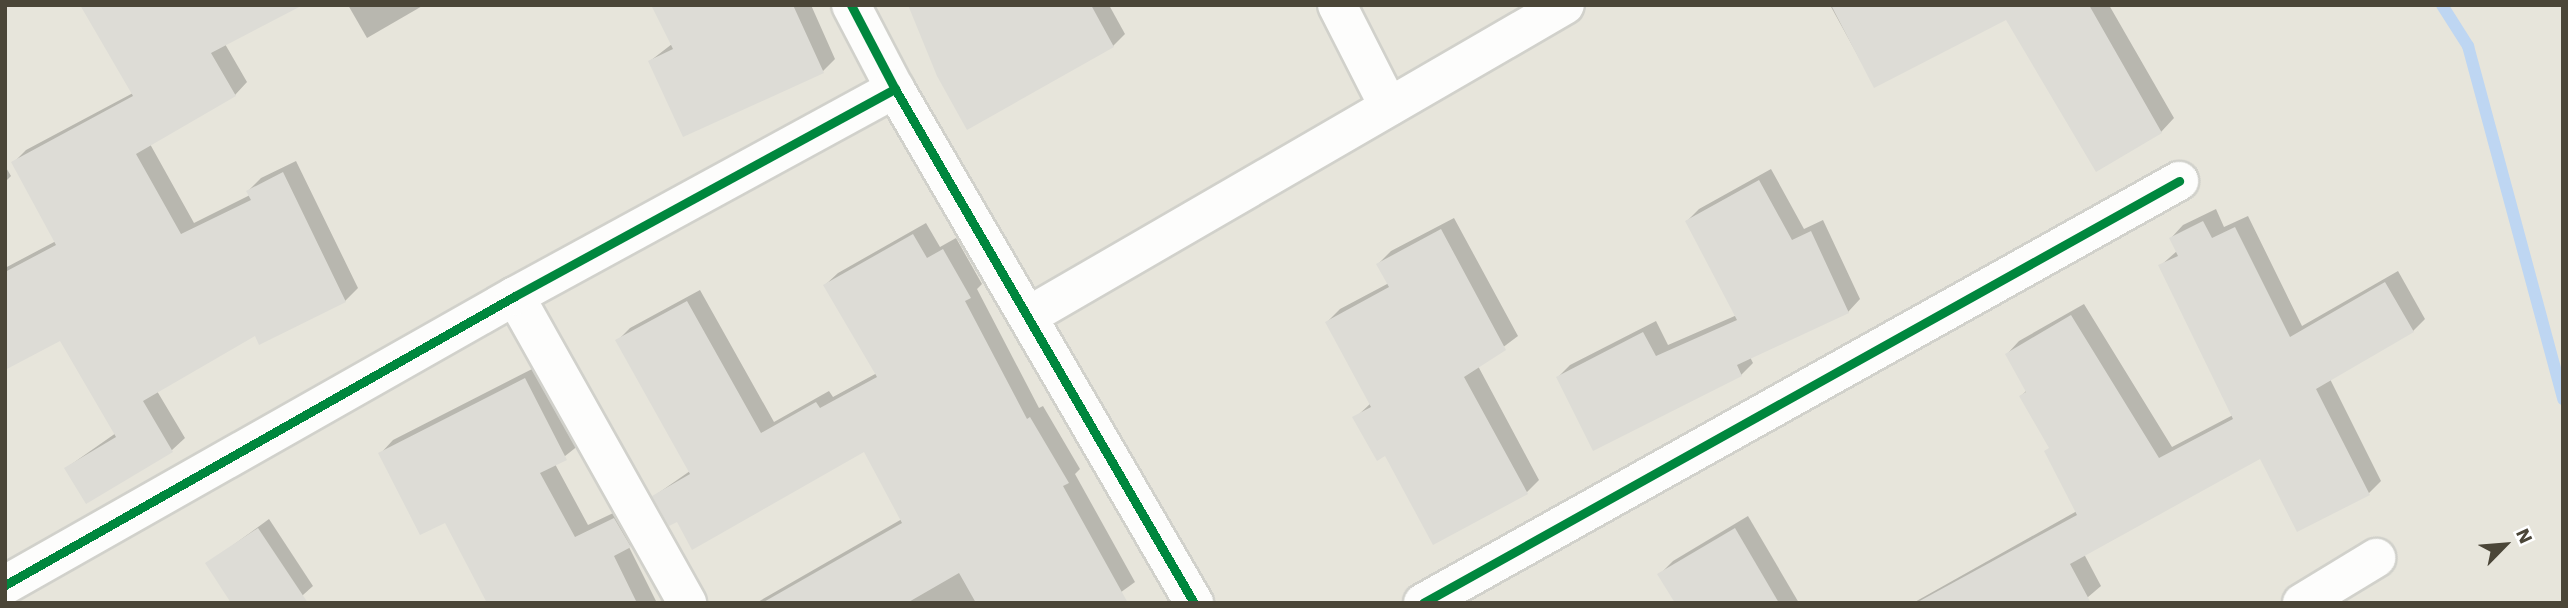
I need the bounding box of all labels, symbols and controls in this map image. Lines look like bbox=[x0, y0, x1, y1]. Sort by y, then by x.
north arrow bbox=[2470, 510, 2540, 580]
text: N bbox=[2511, 525, 2538, 547]

